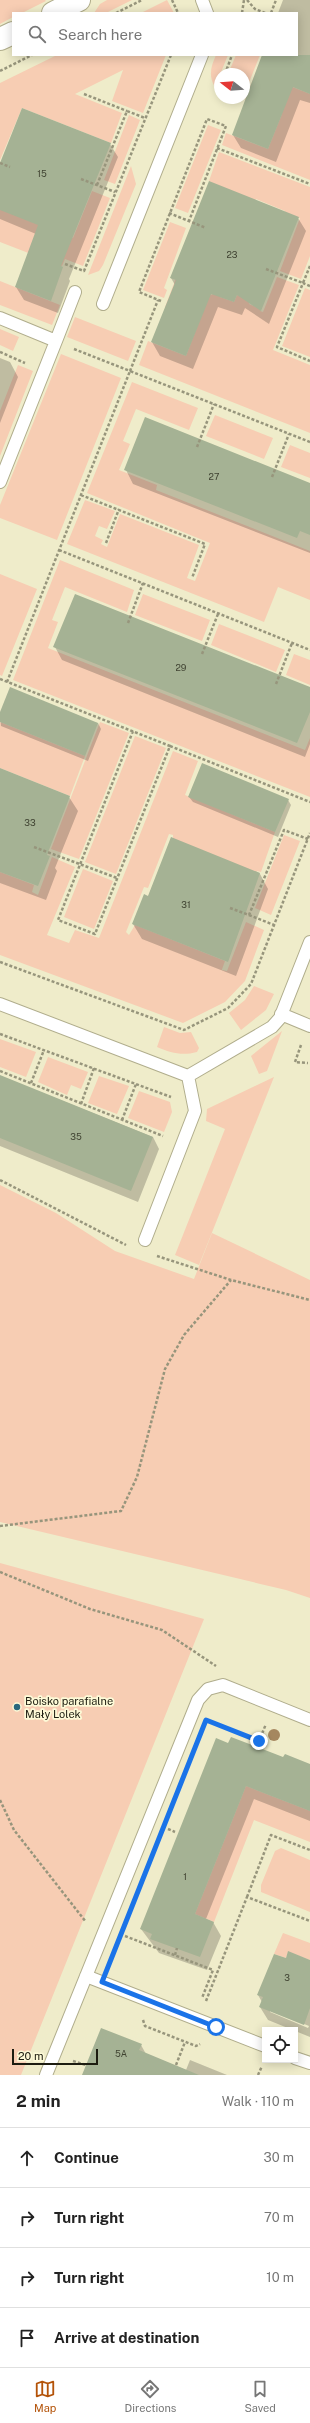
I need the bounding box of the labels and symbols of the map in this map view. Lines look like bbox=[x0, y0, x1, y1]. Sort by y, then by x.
north arrow bbox=[214, 68, 250, 104]
house number: 15 bbox=[37, 168, 47, 179]
house number: 23 bbox=[226, 249, 238, 260]
house number: 27 bbox=[209, 471, 219, 482]
house number: 29 bbox=[176, 662, 187, 673]
house number: 33 bbox=[24, 817, 36, 828]
house number: 31 bbox=[181, 899, 191, 910]
house number: 35 bbox=[70, 1131, 82, 1142]
place label: Boisko parafialne Mały Lolek bbox=[25, 1695, 113, 1720]
marker: Boisko parafialne Mały Lolek bbox=[12, 1702, 22, 1712]
route end bbox=[250, 1732, 268, 1750]
house number: 1 bbox=[183, 1871, 187, 1882]
house number: 3 bbox=[284, 1972, 290, 1983]
route start bbox=[207, 2018, 225, 2036]
scale bar bbox=[12, 2047, 98, 2066]
house number: 5A bbox=[115, 2048, 128, 2059]

